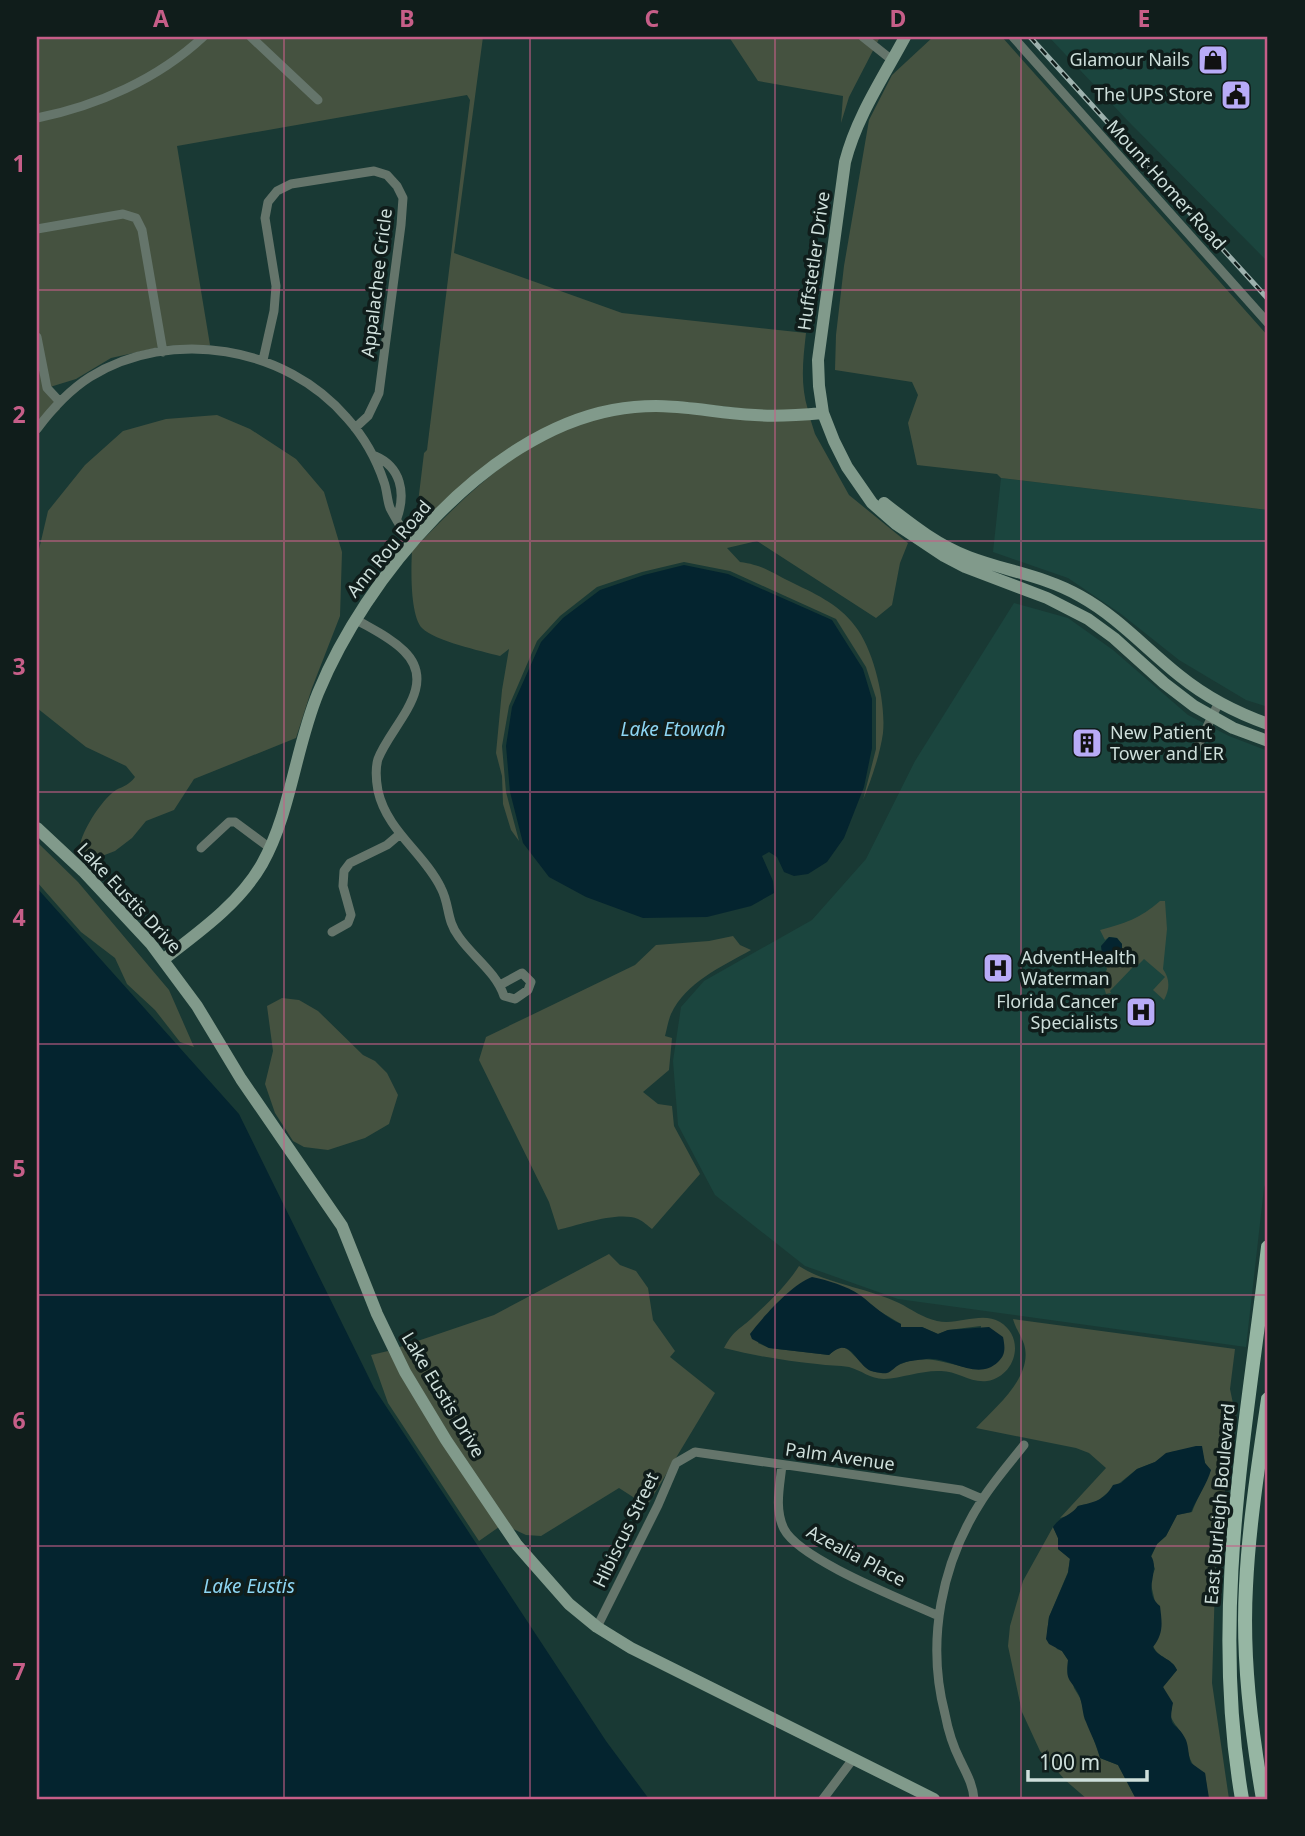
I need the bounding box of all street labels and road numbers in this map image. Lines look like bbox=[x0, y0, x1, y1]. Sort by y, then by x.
street label: Mount Homer Road bbox=[1102, 114, 1232, 255]
street label: Huffstetler Drive bbox=[791, 190, 835, 332]
street label: Appalachee Cricle bbox=[355, 207, 397, 359]
street label: Ann Rou Road bbox=[341, 495, 436, 602]
street label: Lake Eustis Drive bbox=[72, 837, 187, 958]
street label: Lake Eustis Drive bbox=[397, 1327, 491, 1462]
street label: East Burleigh Boulevard bbox=[1198, 1402, 1240, 1606]
street label: Palm Avenue bbox=[784, 1436, 896, 1476]
street label: Hibiscus Street bbox=[587, 1467, 664, 1591]
street label: Azealia Place bbox=[803, 1519, 910, 1591]

